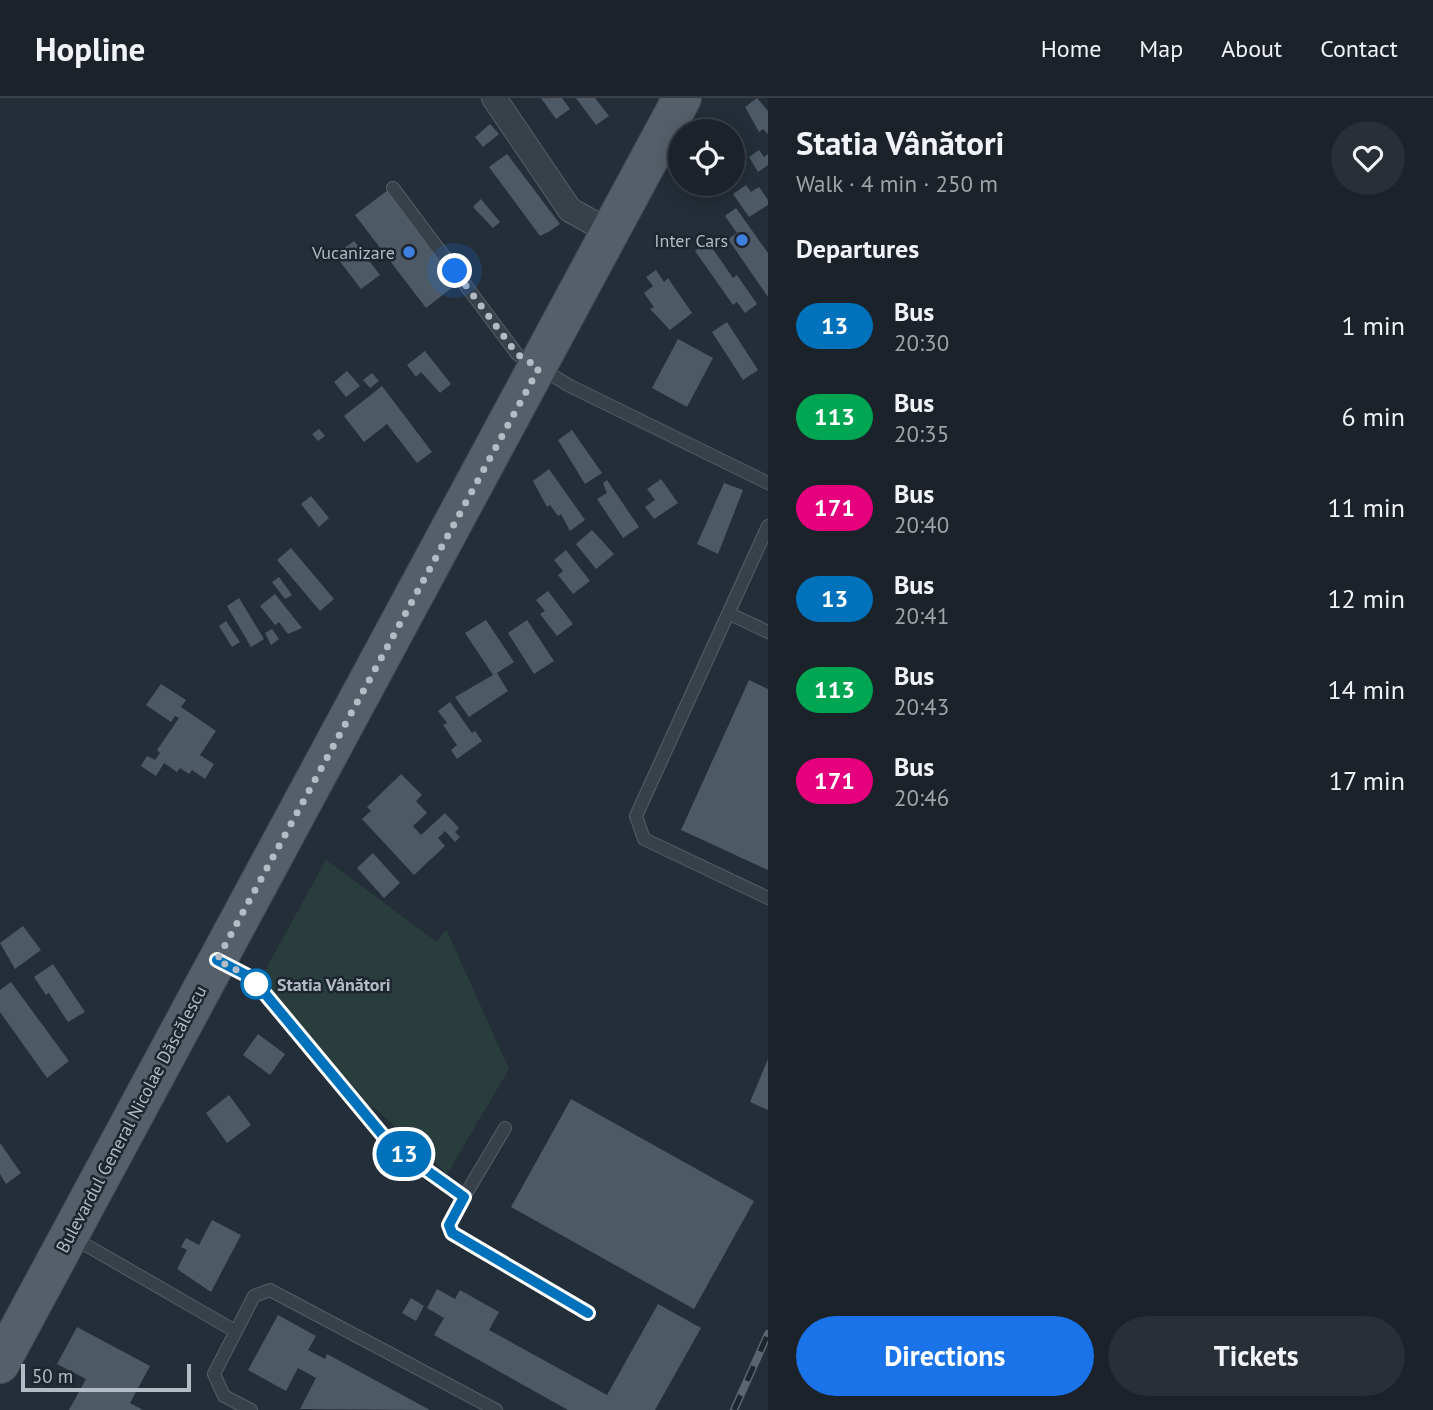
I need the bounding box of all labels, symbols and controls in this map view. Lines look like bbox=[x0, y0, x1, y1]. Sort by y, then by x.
text: Hopline bbox=[35, 27, 145, 70]
text: Home bbox=[1041, 33, 1101, 64]
text: Map bbox=[1139, 33, 1183, 64]
text: About bbox=[1221, 33, 1282, 64]
text: Contact bbox=[1320, 33, 1398, 64]
map controls bbox=[668, 119, 745, 196]
button: locate bbox=[668, 119, 745, 196]
text: Statia Vânători bbox=[796, 121, 1004, 164]
button: heart bbox=[1331, 121, 1405, 195]
text: Walk · 4 min · 250 m bbox=[796, 169, 998, 198]
place label: Inter Cars bbox=[654, 229, 728, 252]
marker: Inter Cars bbox=[734, 232, 750, 248]
text: Departures bbox=[796, 232, 919, 265]
place label: Vucanizare bbox=[311, 241, 395, 264]
marker: Vucanizare bbox=[401, 244, 417, 260]
your location bbox=[437, 253, 472, 288]
text: Bus bbox=[894, 295, 934, 328]
text: 1 min bbox=[1342, 309, 1405, 342]
text: 13 bbox=[821, 310, 848, 341]
text: 20:30 bbox=[894, 328, 949, 357]
text: Bus bbox=[894, 386, 934, 419]
text: 6 min bbox=[1342, 400, 1405, 433]
text: 113 bbox=[814, 401, 855, 432]
text: 20:35 bbox=[894, 419, 949, 448]
text: Bus bbox=[894, 477, 934, 510]
text: 11 min bbox=[1327, 491, 1405, 524]
text: 171 bbox=[814, 492, 855, 523]
text: 20:40 bbox=[894, 510, 949, 539]
text: Bus bbox=[894, 568, 934, 601]
text: 12 min bbox=[1327, 582, 1405, 615]
text: 13 bbox=[821, 583, 848, 614]
text: 20:41 bbox=[894, 601, 949, 630]
text: Bus bbox=[894, 659, 934, 692]
text: 14 min bbox=[1327, 673, 1405, 706]
text: 113 bbox=[814, 674, 855, 705]
text: 20:43 bbox=[894, 692, 949, 721]
text: Bus bbox=[894, 750, 934, 783]
text: 17 min bbox=[1329, 764, 1405, 797]
text: 171 bbox=[814, 765, 855, 796]
text: 20:46 bbox=[894, 783, 949, 812]
marker: Statia Vânători bbox=[241, 969, 271, 999]
place label: Statia Vânători bbox=[277, 973, 391, 996]
street label: Bulevardul General Nicolae Dăscălescu bbox=[51, 982, 211, 1256]
line badge: 13 bbox=[372, 1131, 436, 1177]
text: 13 bbox=[390, 1138, 418, 1169]
button: Directions bbox=[796, 1316, 1094, 1396]
button: Tickets bbox=[1108, 1316, 1405, 1396]
scale bar bbox=[21, 1361, 191, 1393]
text: 50 m bbox=[32, 1364, 73, 1388]

